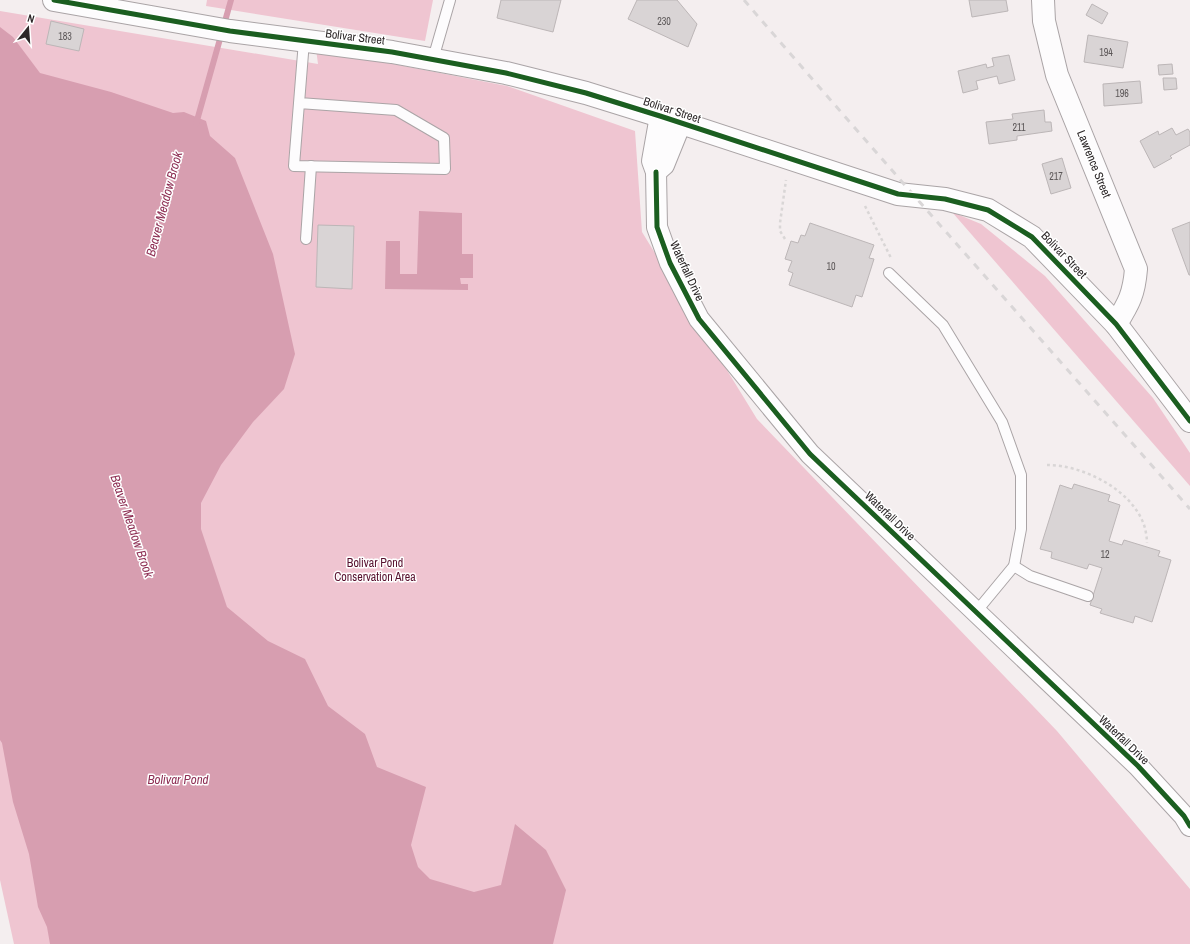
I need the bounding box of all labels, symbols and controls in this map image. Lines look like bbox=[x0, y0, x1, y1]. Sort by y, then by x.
north arrow bbox=[8, 8, 48, 48]
text: N bbox=[26, 11, 36, 26]
house number: 230 bbox=[657, 15, 671, 28]
street label: Bolivar Street bbox=[324, 25, 386, 49]
house number: 183 bbox=[58, 30, 72, 43]
house number: 194 bbox=[1099, 46, 1113, 59]
house number: 196 bbox=[1115, 87, 1129, 100]
street label: Bolivar Street bbox=[641, 93, 703, 127]
house number: 211 bbox=[1012, 121, 1026, 134]
street label: Lawrence Street bbox=[1073, 128, 1115, 200]
water label: Beaver Meadow Brook bbox=[142, 149, 186, 258]
house number: 217 bbox=[1049, 170, 1063, 183]
street label: Bolivar Street bbox=[1038, 228, 1091, 282]
street label: Waterfall Drive bbox=[666, 238, 708, 304]
house number: 10 bbox=[826, 260, 836, 273]
water label: Beaver Meadow Brook bbox=[106, 472, 158, 580]
street label: Waterfall Drive bbox=[861, 488, 919, 544]
house number: 12 bbox=[1100, 548, 1110, 561]
park label: Bolivar Pond Conservation Area bbox=[334, 555, 416, 585]
street label: Waterfall Drive bbox=[1095, 712, 1153, 768]
water label: Bolivar Pond bbox=[147, 771, 209, 788]

